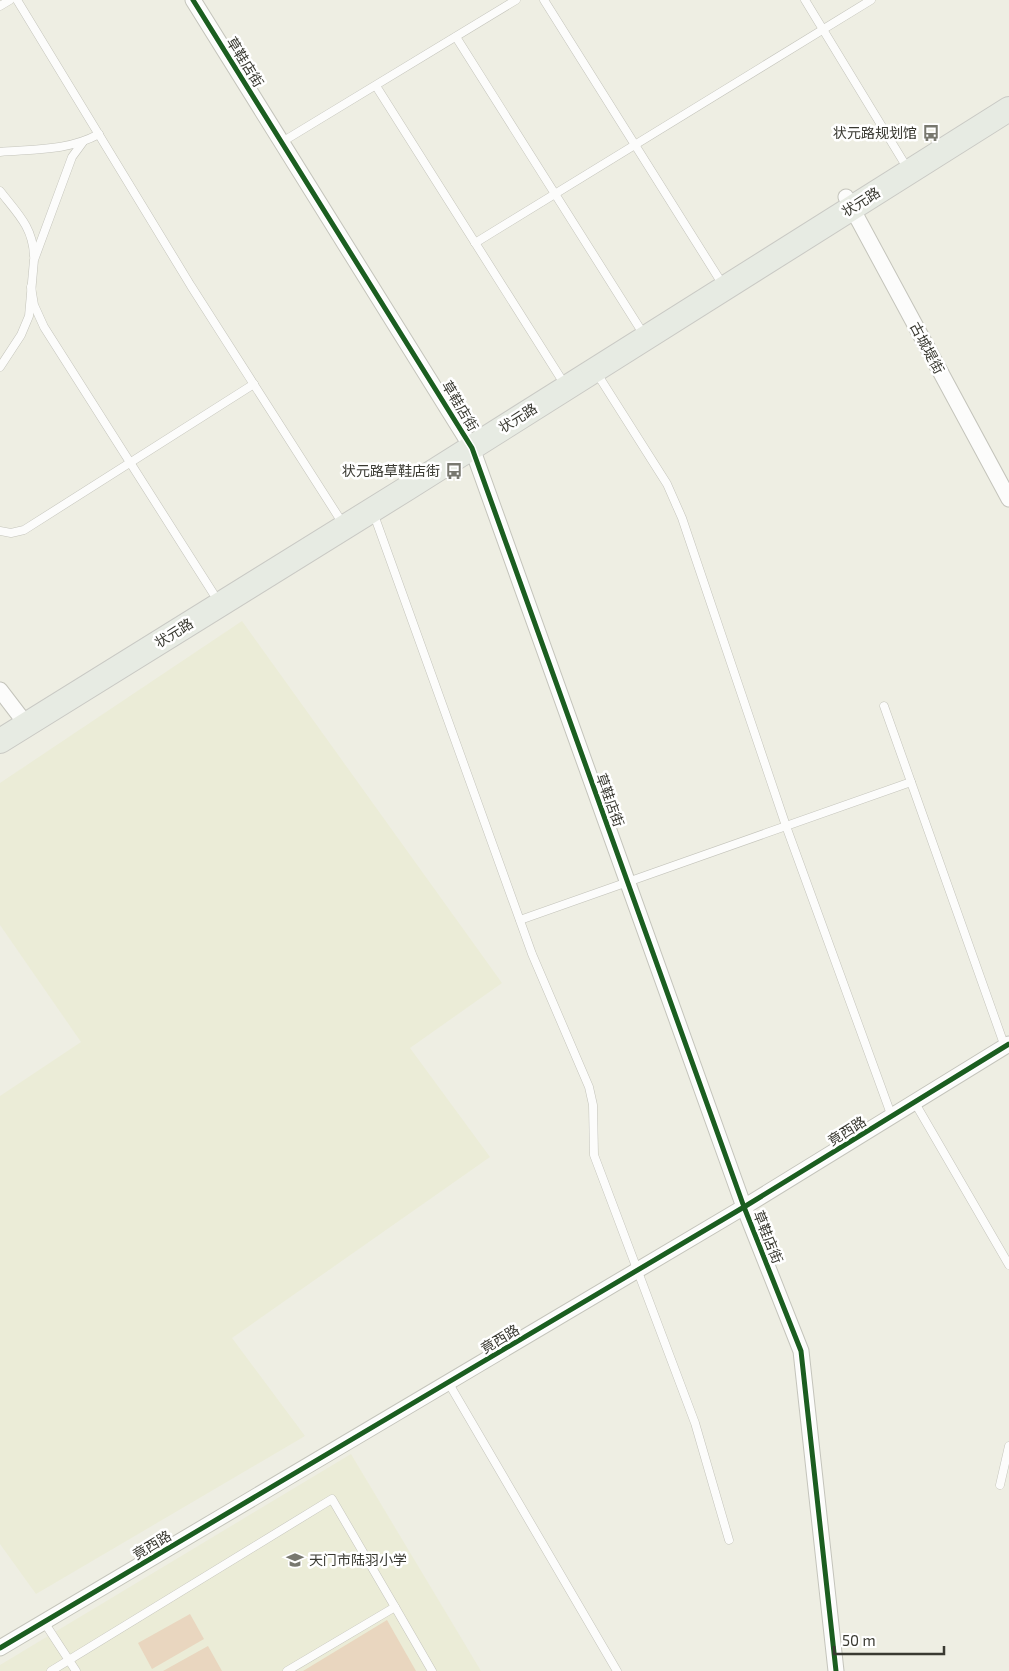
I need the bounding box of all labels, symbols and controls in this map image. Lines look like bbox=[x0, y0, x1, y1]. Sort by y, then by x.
street label: 草鞋店街 bbox=[223, 33, 267, 90]
bus stop icon: 状元路规划馆 bbox=[921, 123, 941, 143]
place label: 状元路规划馆 bbox=[833, 124, 917, 141]
street label: 状元路 bbox=[838, 183, 883, 220]
street label: 古城堤街 bbox=[907, 319, 948, 376]
street label: 草鞋店街 bbox=[439, 377, 482, 434]
street label: 状元路 bbox=[495, 399, 540, 436]
bus stop icon: 状元路草鞋店街 bbox=[444, 461, 464, 481]
place label: 状元路草鞋店街 bbox=[342, 462, 440, 479]
street label: 状元路 bbox=[151, 614, 196, 651]
street label: 草鞋店街 bbox=[593, 771, 628, 829]
street label: 竟西路 bbox=[824, 1112, 869, 1149]
street label: 草鞋店街 bbox=[750, 1208, 787, 1266]
street label: 竟西路 bbox=[477, 1320, 522, 1357]
street label: 竟西路 bbox=[129, 1526, 174, 1563]
school or university icon: 天门市陆羽小学 bbox=[285, 1550, 305, 1570]
place label: 天门市陆羽小学 bbox=[309, 1551, 407, 1568]
scale bar bbox=[834, 1624, 944, 1656]
text: 50 m bbox=[842, 1631, 876, 1649]

